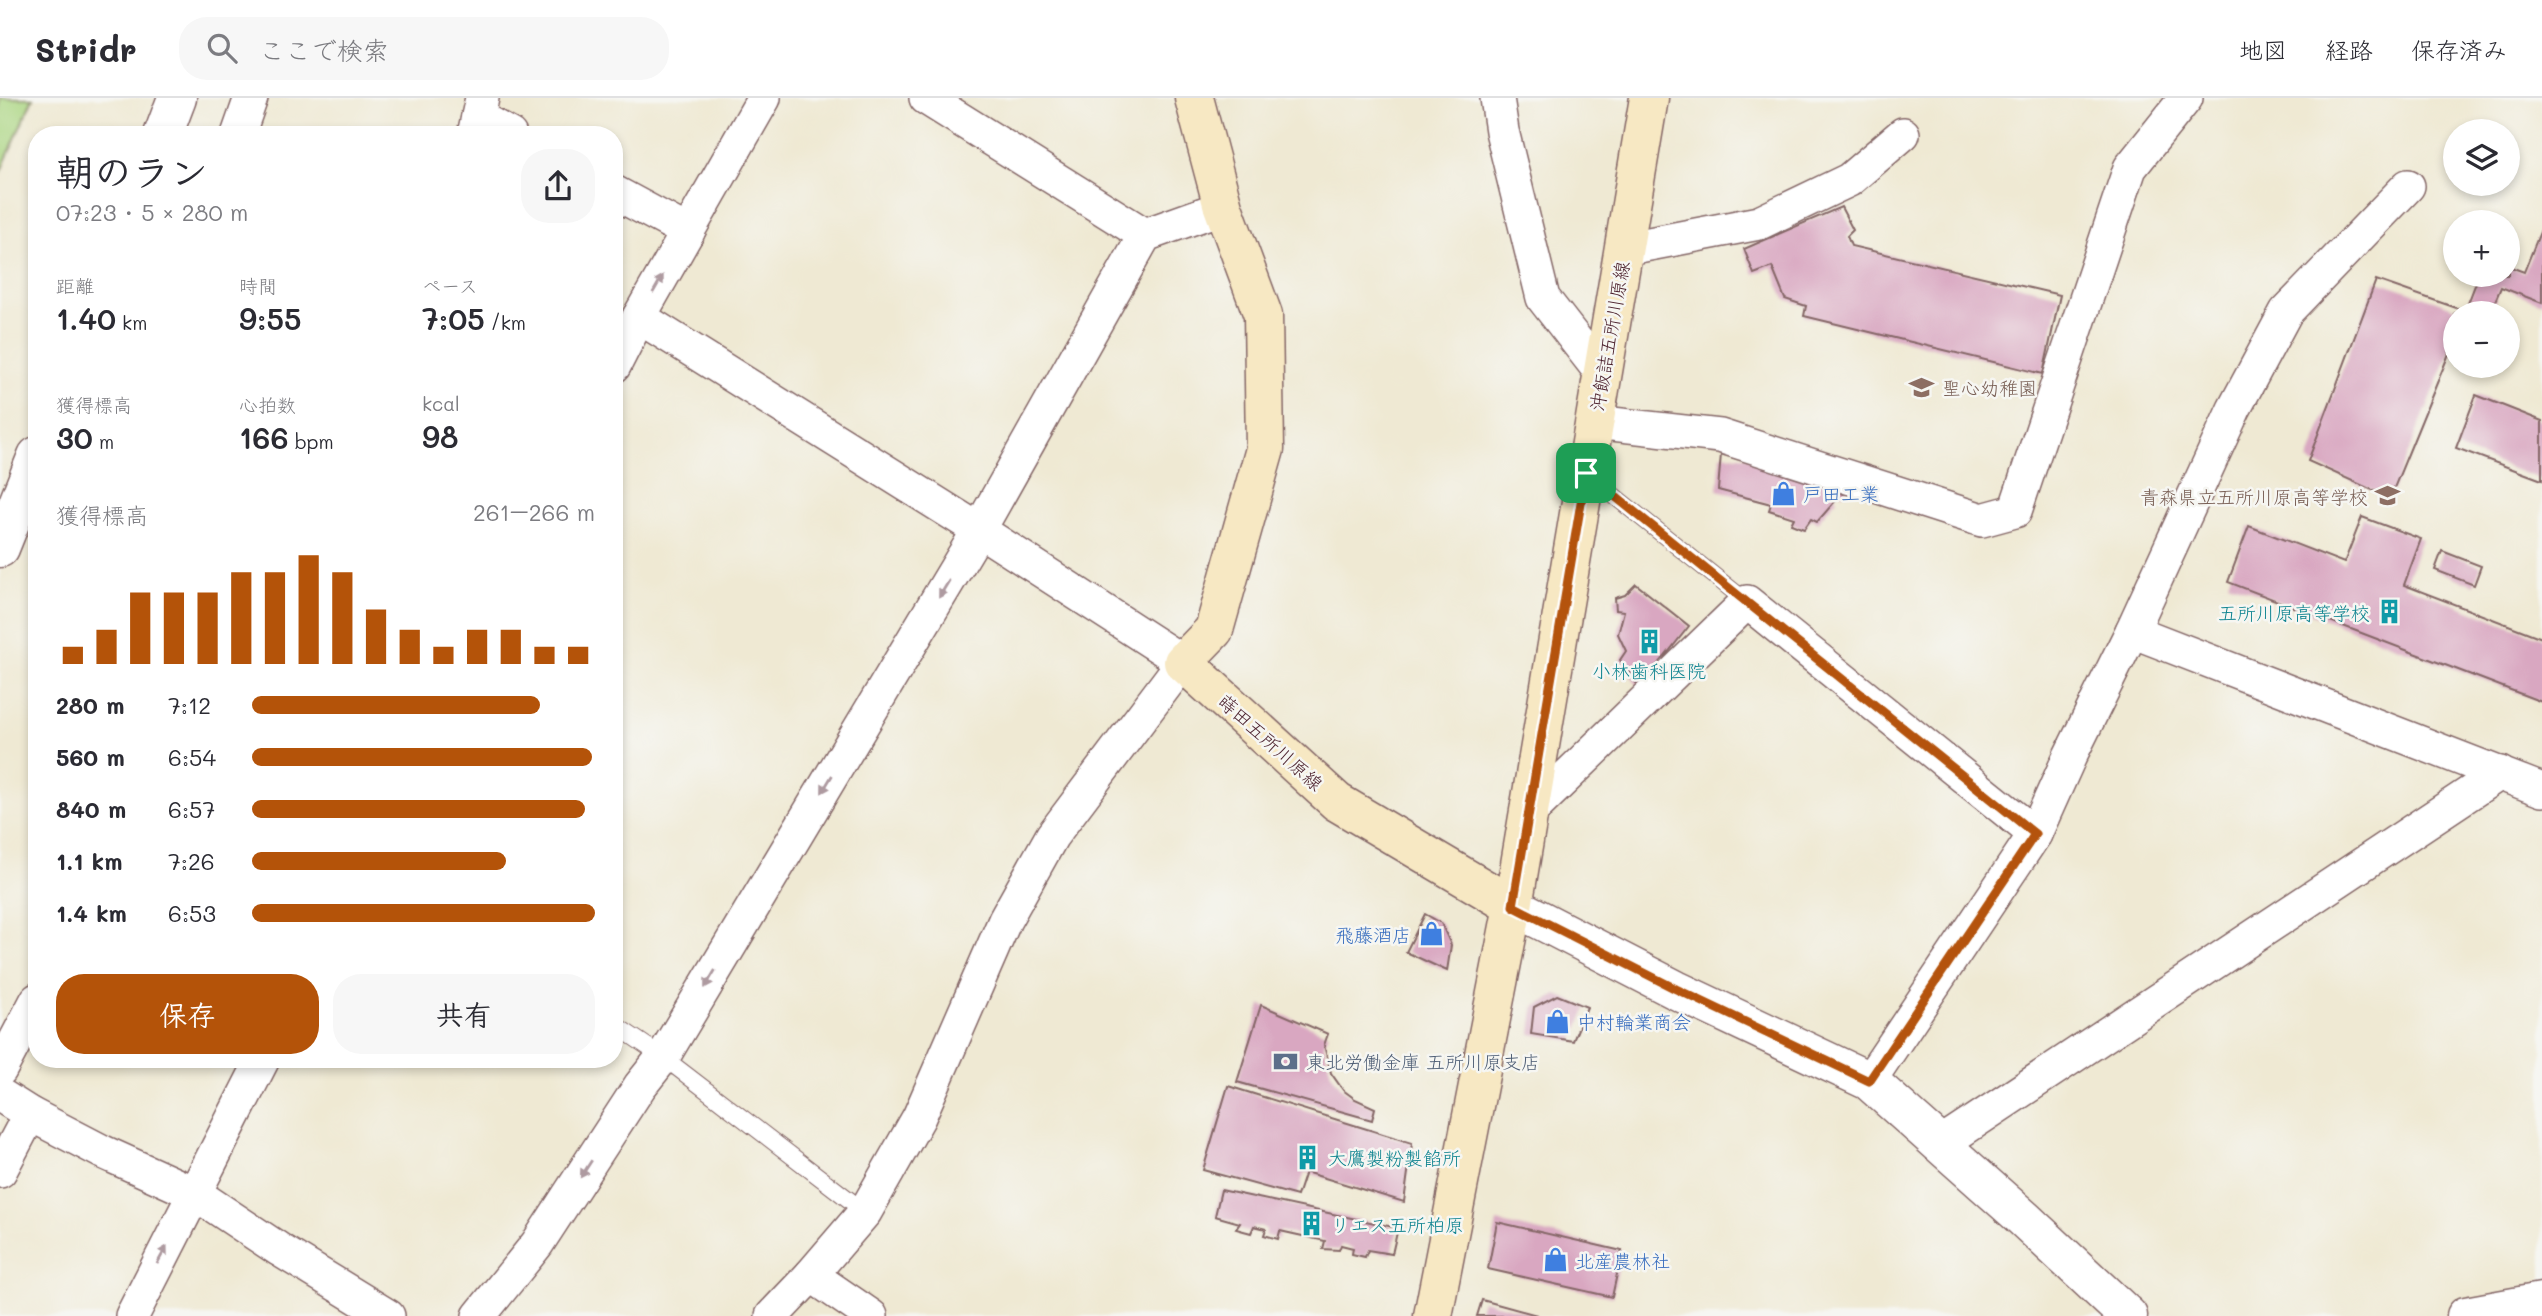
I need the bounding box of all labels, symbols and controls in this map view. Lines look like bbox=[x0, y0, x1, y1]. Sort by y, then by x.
search box bbox=[179, 17, 669, 80]
text: Stridr bbox=[35, 27, 137, 70]
icon: search bbox=[203, 29, 241, 67]
text: ここで検索 bbox=[259, 33, 389, 67]
text: 地図 bbox=[2239, 34, 2287, 65]
text: 経路 bbox=[2325, 34, 2373, 65]
text: 保存済み bbox=[2411, 34, 2507, 65]
map controls bbox=[2443, 119, 2520, 378]
button: layers bbox=[2443, 119, 2520, 196]
text: 朝のラン bbox=[56, 146, 208, 196]
button: share bbox=[521, 149, 595, 223]
text: 07:23 · 5 × 280 m bbox=[56, 197, 248, 227]
button: + bbox=[2443, 210, 2520, 287]
street label: 沖飯詰五所川原線 bbox=[1583, 259, 1635, 413]
text: 距離 bbox=[56, 273, 94, 298]
text: 時間 bbox=[239, 273, 277, 298]
text: ペース bbox=[422, 273, 478, 298]
one-way arrow bbox=[652, 274, 664, 294]
text: 1.40 bbox=[56, 298, 116, 338]
text: 9:55 bbox=[239, 298, 301, 338]
text: 7:05 bbox=[422, 298, 485, 338]
button: − bbox=[2443, 301, 2520, 378]
text: km bbox=[116, 310, 147, 335]
text: /km bbox=[485, 310, 526, 335]
school or university icon: 聖心幼稚園 bbox=[1908, 373, 1936, 401]
place label: 聖心幼稚園 bbox=[1942, 375, 2037, 400]
text: kcal bbox=[422, 391, 460, 416]
text: 獲得標高 bbox=[56, 392, 132, 417]
text: 心拍数 bbox=[239, 392, 296, 417]
text: 98 bbox=[422, 416, 458, 456]
text: 30 bbox=[56, 417, 93, 457]
text: 166 bbox=[239, 417, 289, 457]
text: m bbox=[93, 429, 114, 454]
text: bpm bbox=[289, 429, 334, 454]
pin bbox=[1556, 443, 1616, 503]
icon: arrive bbox=[1567, 454, 1605, 492]
shop icon: 戸田工業 bbox=[1769, 479, 1797, 507]
place label: 戸田工業 bbox=[1803, 481, 1879, 506]
school or university icon: 青森県立五所川原高等学校 bbox=[2374, 482, 2402, 510]
place label: 青森県立五所川原高等学校 bbox=[2140, 484, 2368, 509]
text: 261–266 m bbox=[473, 497, 595, 527]
text: 獲得標高 bbox=[56, 500, 148, 530]
one-way arrow bbox=[938, 579, 950, 598]
building icon: 五所川原高等学校 bbox=[2376, 598, 2404, 626]
place label: 五所川原高等学校 bbox=[2218, 600, 2370, 625]
building icon: 小林歯科医院 bbox=[1635, 628, 1663, 656]
place label: 小林歯科医院 bbox=[1592, 658, 1706, 683]
street label: 蒔田五所川原線 bbox=[1213, 688, 1329, 796]
text: 280 m bbox=[56, 690, 124, 720]
text: 7:12 bbox=[168, 690, 211, 720]
text: 560 m bbox=[56, 742, 125, 772]
text: 6:54 bbox=[168, 742, 216, 772]
one-way arrow bbox=[820, 774, 833, 793]
text: 840 m bbox=[56, 794, 126, 824]
text: 6:57 bbox=[168, 794, 215, 824]
text: 1.1 km bbox=[56, 846, 122, 876]
text: 7:26 bbox=[168, 846, 215, 876]
text: 1.4 km bbox=[56, 898, 127, 928]
text: 6:53 bbox=[168, 898, 216, 928]
shop icon: 飛藤酒店 bbox=[1417, 920, 1445, 948]
place label: 飛藤酒店 bbox=[1335, 922, 1411, 947]
one-way arrow bbox=[703, 969, 716, 988]
button: 保存 bbox=[56, 974, 319, 1054]
button: 共有 bbox=[333, 974, 595, 1054]
shop icon: 中村輪業商会 bbox=[1543, 1007, 1571, 1035]
place label: 中村輪業商会 bbox=[1577, 1009, 1691, 1034]
bank icon: 東北労働金庫 五所川原支店 bbox=[1272, 1047, 1300, 1075]
place label: 東北労働金庫 五所川原支店 bbox=[1306, 1049, 1540, 1074]
building icon: 大鷹製粉製餡所 bbox=[1294, 1143, 1322, 1171]
place label: 大鷹製粉製餡所 bbox=[1328, 1145, 1461, 1170]
one-way arrow bbox=[580, 1160, 593, 1179]
building icon: リエス五所柏原 bbox=[1297, 1210, 1325, 1238]
place label: リエス五所柏原 bbox=[1331, 1212, 1464, 1237]
one-way arrow bbox=[156, 1245, 168, 1265]
shop icon: 北産農林社 bbox=[1541, 1246, 1569, 1274]
place label: 北産農林社 bbox=[1575, 1248, 1670, 1273]

